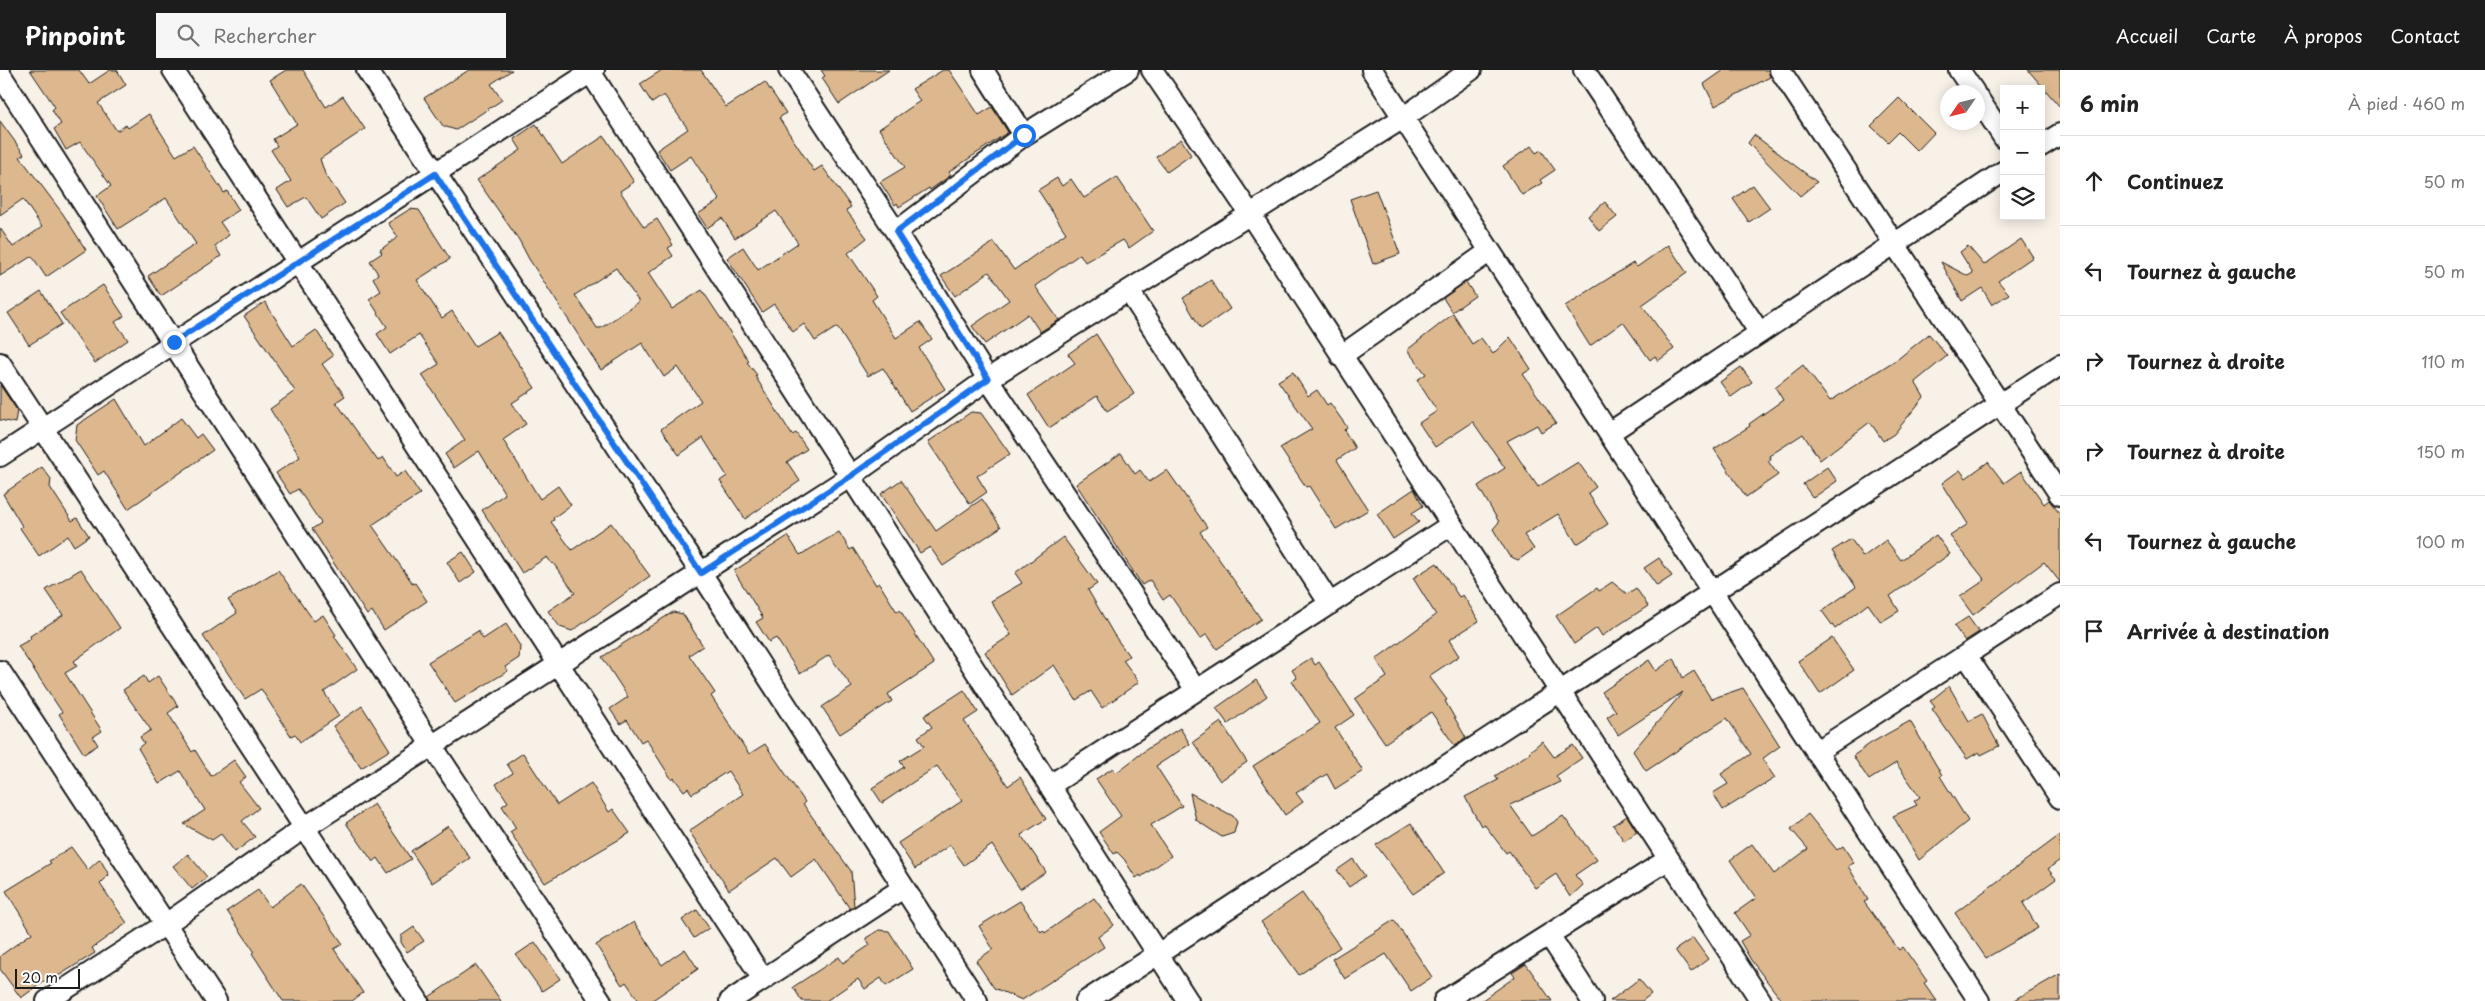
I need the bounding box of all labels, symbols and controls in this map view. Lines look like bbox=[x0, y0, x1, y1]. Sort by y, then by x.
search box bbox=[156, 13, 506, 58]
text: Pinpoint bbox=[25, 17, 126, 53]
icon: search bbox=[174, 21, 202, 49]
text: Rechercher bbox=[214, 21, 316, 49]
text: Accueil bbox=[2116, 22, 2178, 49]
text: Carte bbox=[2206, 22, 2256, 49]
text: À propos bbox=[2284, 22, 2362, 49]
text: Contact bbox=[2390, 22, 2460, 49]
north arrow bbox=[1940, 85, 1985, 130]
map controls bbox=[2000, 85, 2045, 220]
button: + bbox=[2000, 85, 2045, 130]
text: 6 min bbox=[2080, 87, 2139, 119]
text: À pied · 460 m bbox=[2348, 91, 2465, 115]
route start bbox=[1013, 124, 1036, 147]
button: − bbox=[2000, 130, 2045, 175]
icon: ahead bbox=[2080, 167, 2108, 195]
text: Continuez bbox=[2127, 167, 2224, 195]
text: 50 m bbox=[2424, 169, 2465, 193]
button: layers bbox=[2000, 175, 2045, 220]
icon: left bbox=[2080, 257, 2108, 285]
text: Tournez à gauche bbox=[2127, 257, 2296, 285]
text: 50 m bbox=[2424, 259, 2465, 283]
route end bbox=[163, 331, 186, 354]
icon: right bbox=[2080, 347, 2108, 375]
text: Tournez à droite bbox=[2127, 347, 2285, 375]
text: 110 m bbox=[2422, 349, 2465, 373]
icon: right bbox=[2080, 437, 2108, 465]
text: Tournez à droite bbox=[2127, 437, 2285, 465]
text: 150 m bbox=[2417, 439, 2465, 463]
icon: left bbox=[2080, 527, 2108, 555]
text: Tournez à gauche bbox=[2127, 527, 2296, 555]
text: 100 m bbox=[2416, 529, 2465, 553]
icon: arrive bbox=[2080, 617, 2108, 645]
text: Arrivée à destination bbox=[2127, 617, 2330, 645]
scale bar bbox=[15, 966, 80, 989]
text: 20 m bbox=[22, 967, 58, 988]

